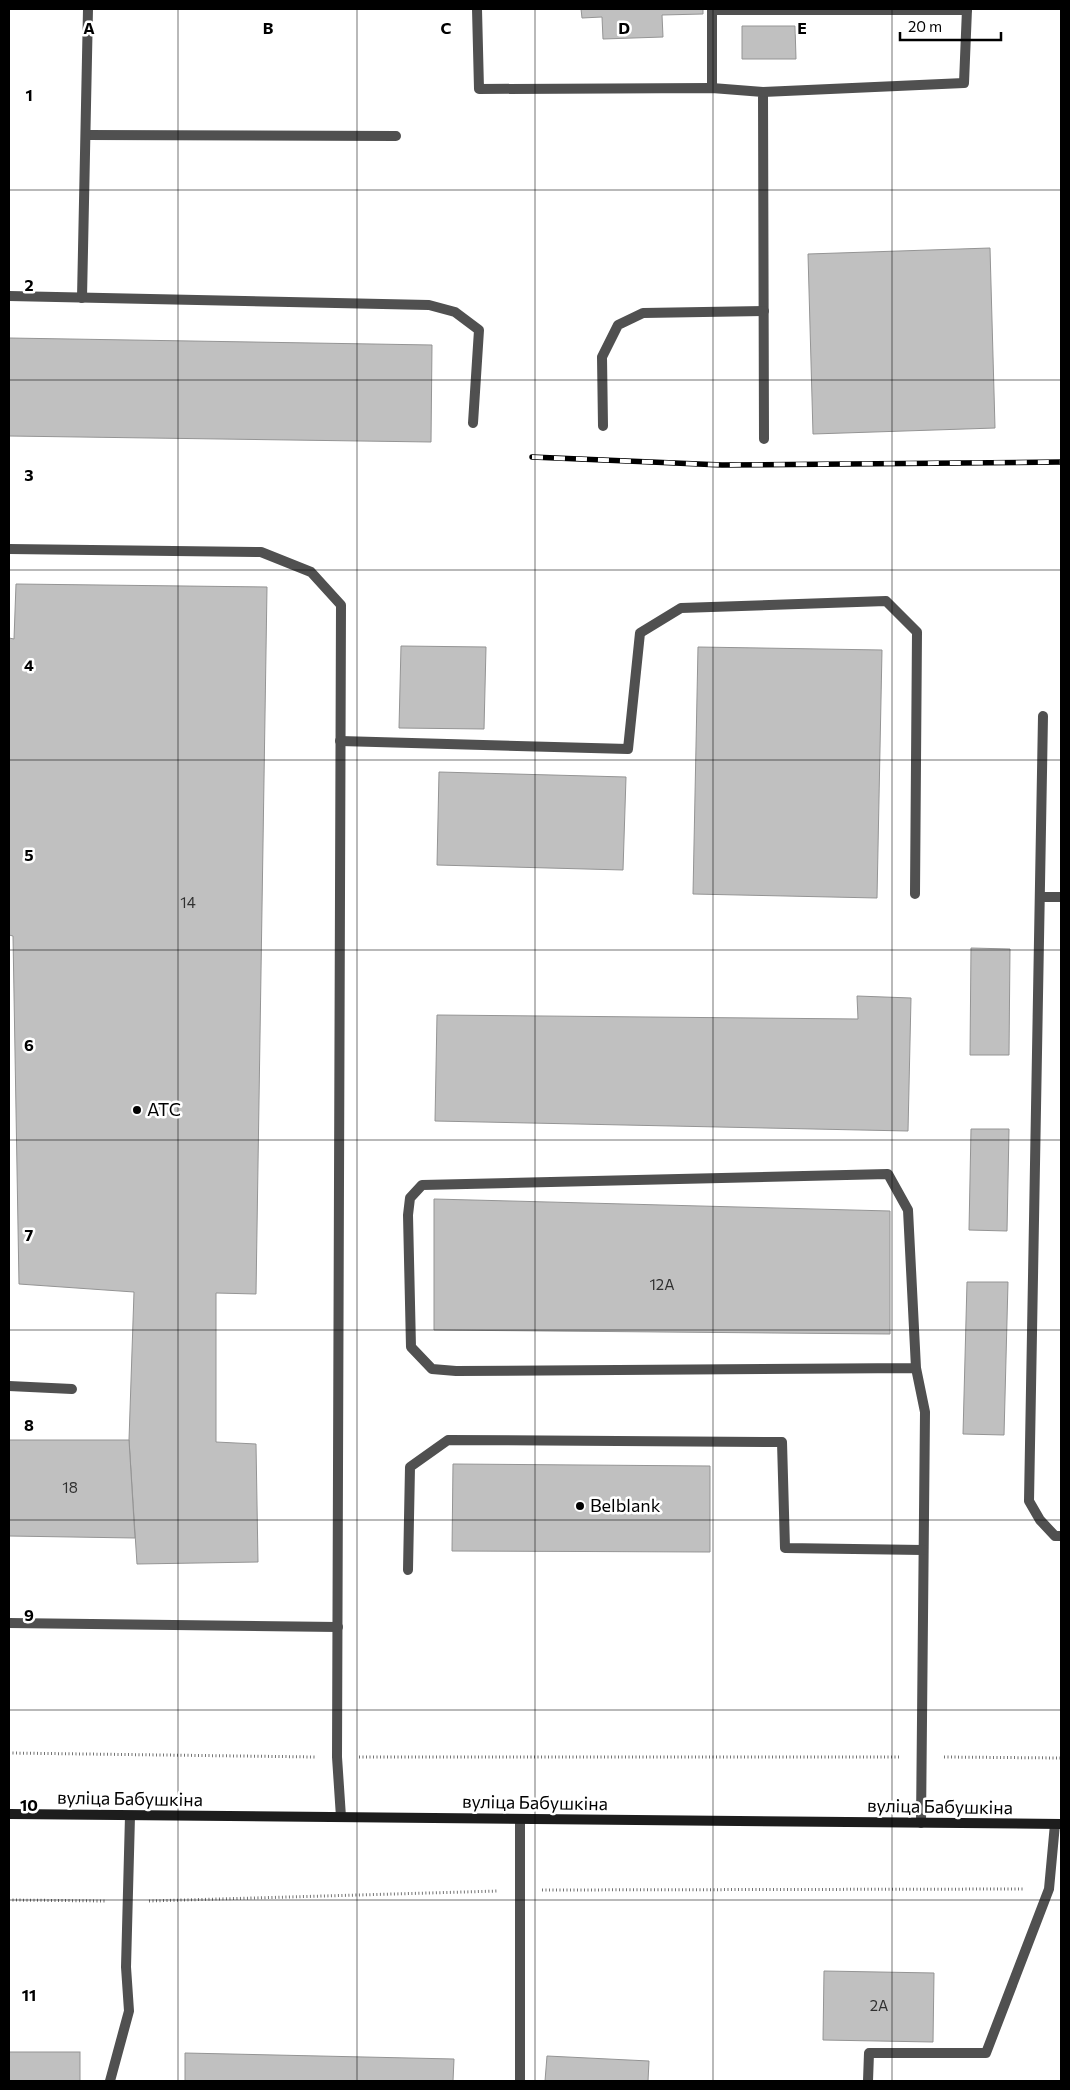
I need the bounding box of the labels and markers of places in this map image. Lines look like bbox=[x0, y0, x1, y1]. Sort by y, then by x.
place label: АТС bbox=[147, 1098, 181, 1120]
marker: АТС bbox=[131, 1104, 143, 1116]
place label: Belblank bbox=[590, 1494, 661, 1516]
marker: Belblank bbox=[574, 1500, 586, 1512]

